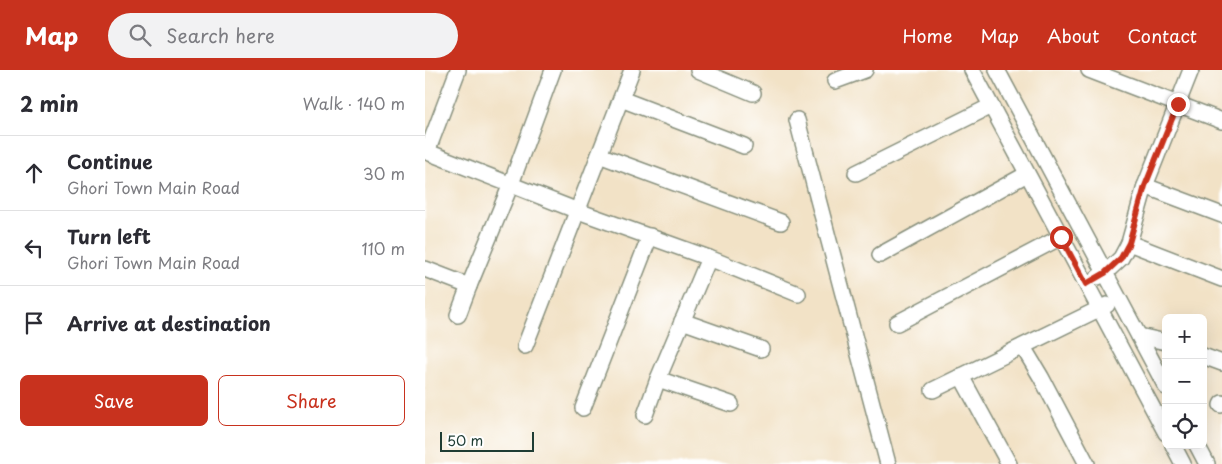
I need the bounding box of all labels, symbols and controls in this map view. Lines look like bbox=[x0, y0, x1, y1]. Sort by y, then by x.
search box bbox=[108, 13, 458, 58]
text: Map bbox=[25, 17, 78, 53]
icon: search bbox=[126, 21, 154, 49]
text: Search here bbox=[166, 21, 275, 49]
text: Home bbox=[902, 22, 952, 49]
text: Map bbox=[980, 22, 1019, 49]
text: About bbox=[1047, 22, 1099, 49]
text: Contact bbox=[1127, 22, 1197, 49]
text: 2 min bbox=[20, 87, 79, 119]
text: Walk · 140 m bbox=[303, 91, 405, 115]
route end bbox=[1167, 93, 1190, 116]
text: Continue bbox=[67, 147, 153, 175]
icon: ahead bbox=[20, 159, 48, 187]
text: 30 m bbox=[363, 161, 405, 185]
text: Ghori Town Main Road bbox=[67, 175, 240, 199]
text: Turn left bbox=[67, 222, 151, 250]
route start bbox=[1050, 226, 1073, 249]
icon: left bbox=[20, 234, 48, 262]
text: 110 m bbox=[362, 236, 405, 260]
text: Ghori Town Main Road bbox=[67, 250, 240, 274]
icon: arrive bbox=[20, 309, 48, 337]
text: Arrive at destination bbox=[67, 309, 271, 337]
map controls bbox=[1162, 314, 1207, 449]
button: + bbox=[1162, 314, 1207, 359]
button: − bbox=[1162, 359, 1207, 404]
button: Save bbox=[20, 375, 208, 426]
button: Share bbox=[218, 375, 405, 426]
button: locate bbox=[1162, 404, 1207, 449]
scale bar bbox=[440, 429, 534, 452]
text: 50 m bbox=[447, 430, 483, 451]

